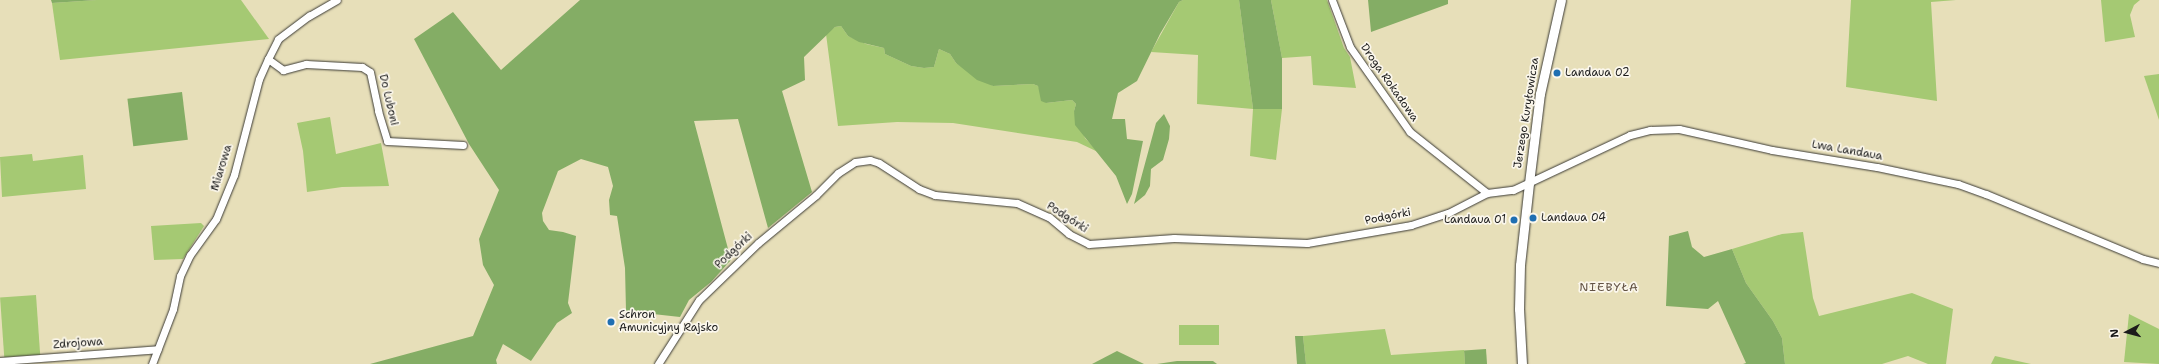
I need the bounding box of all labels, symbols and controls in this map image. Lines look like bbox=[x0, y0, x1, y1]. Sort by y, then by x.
street label: Droga Rokadowa bbox=[1357, 42, 1421, 124]
street label: Jerzego Kuryłowicza bbox=[1512, 57, 1542, 169]
place label: Landaua 02 bbox=[1565, 66, 1630, 80]
marker: Landaua 02 bbox=[1552, 68, 1562, 78]
street label: Do Luboni bbox=[376, 73, 400, 127]
street label: Lwa Landaua bbox=[1811, 138, 1883, 164]
street label: Miarowa bbox=[209, 143, 235, 193]
street label: Podgórki bbox=[1044, 200, 1090, 236]
street label: Podgórki bbox=[1364, 206, 1412, 228]
place label: Landaua 04 bbox=[1541, 211, 1606, 225]
place label: Landaua 01 bbox=[1444, 213, 1506, 227]
marker: Landaua 04 bbox=[1528, 213, 1538, 223]
marker: Landaua 01 bbox=[1509, 215, 1519, 225]
street label: Podgórki bbox=[712, 230, 756, 272]
district label: NIEBYŁA bbox=[1579, 281, 1639, 295]
place label: Schron Amunicyjny Rajsko bbox=[619, 309, 718, 335]
north arrow bbox=[2107, 312, 2147, 352]
marker: Schron Amunicyjny Rajsko bbox=[606, 317, 616, 327]
text: N bbox=[2107, 328, 2122, 338]
street label: Zdrojowa bbox=[53, 336, 103, 352]

